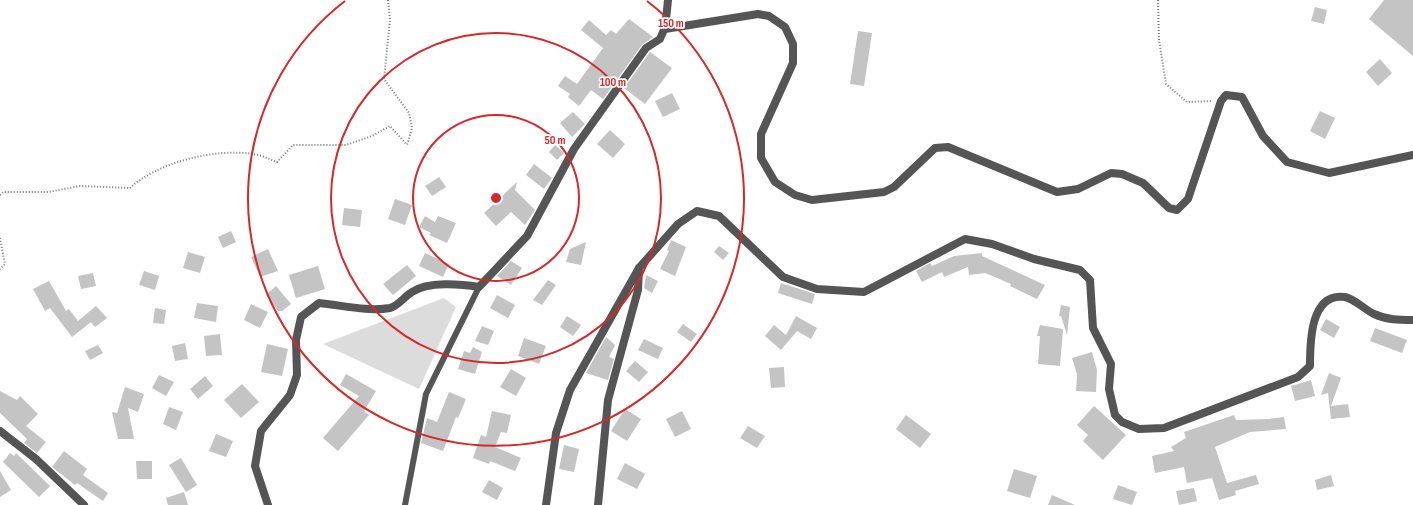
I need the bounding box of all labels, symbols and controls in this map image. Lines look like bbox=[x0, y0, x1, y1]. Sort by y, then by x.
text: 150 m bbox=[658, 16, 684, 31]
text: 100 m bbox=[600, 75, 626, 90]
text: 50 m bbox=[545, 133, 565, 148]
centre of rings bbox=[489, 191, 503, 205]

